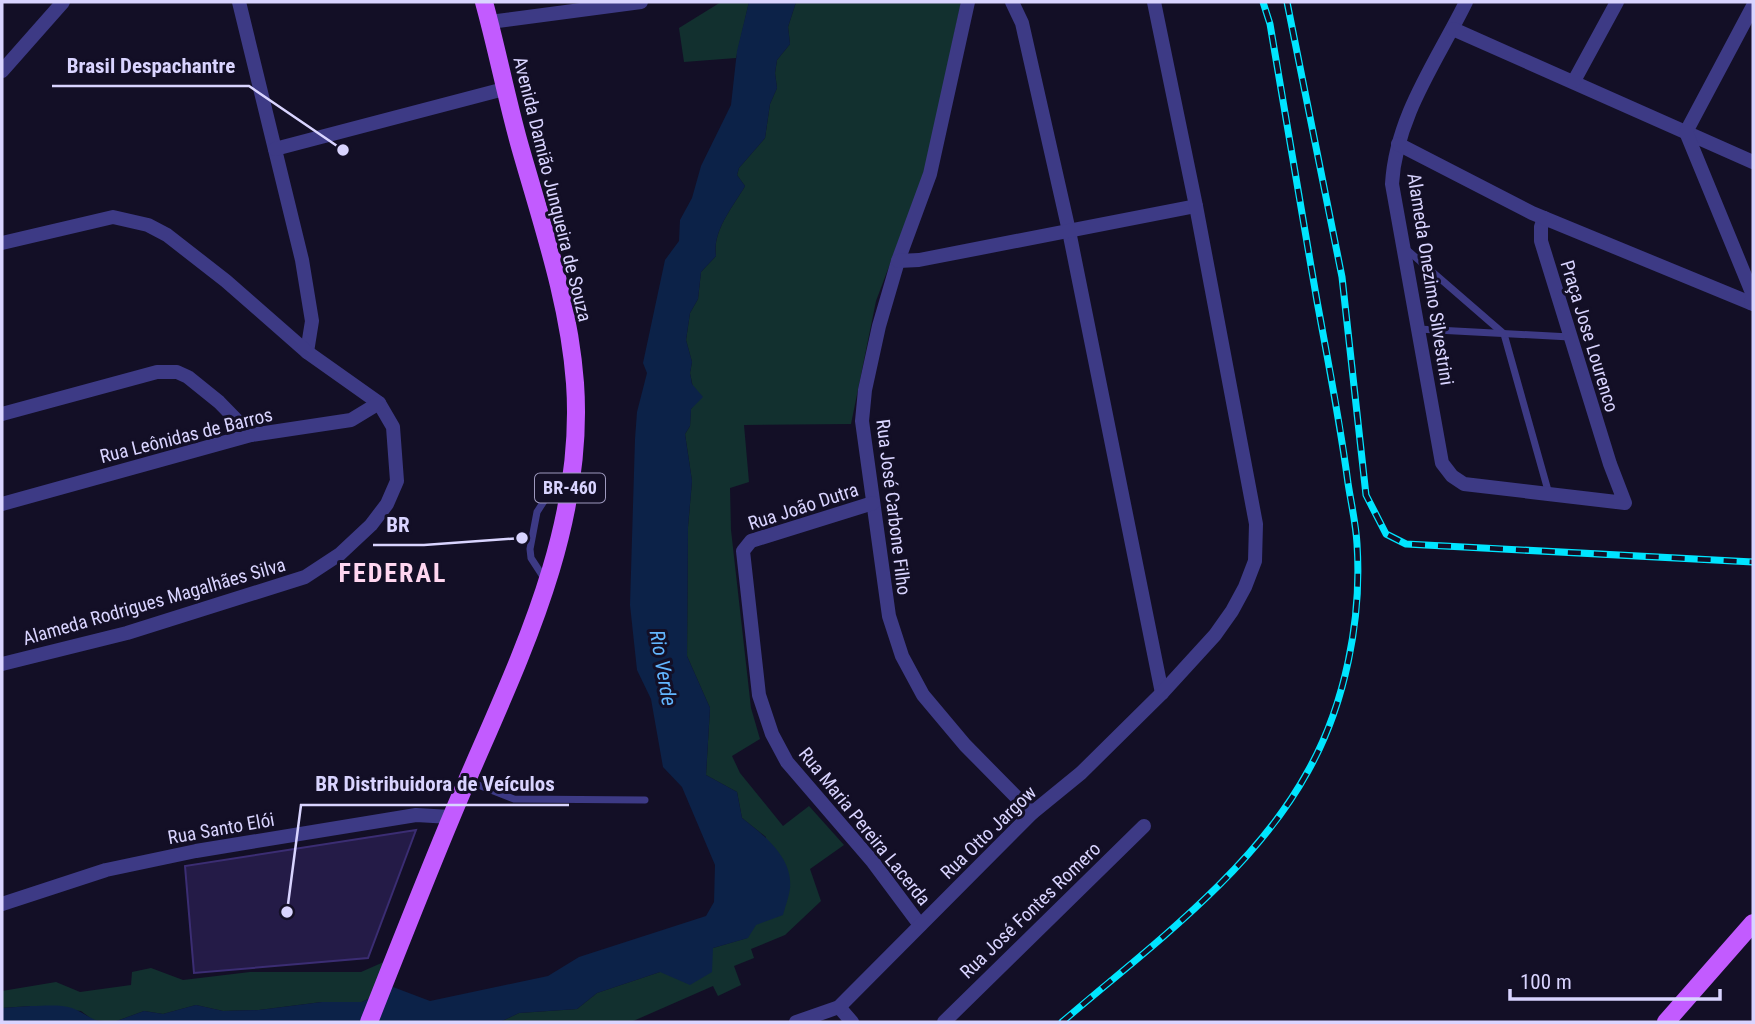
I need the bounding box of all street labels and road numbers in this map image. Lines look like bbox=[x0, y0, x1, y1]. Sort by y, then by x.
street label: Avenida Damião Junqueira de Souza bbox=[508, 54, 597, 324]
street label: Alameda Onezimo Silvestrini bbox=[1402, 171, 1459, 387]
street label: Praça Jose Lourenco bbox=[1555, 257, 1624, 415]
street label: Rua Leônidas de Barros bbox=[97, 403, 275, 468]
street label: Rua José Carbone Filho bbox=[871, 418, 916, 596]
road number: BR-460 bbox=[535, 474, 605, 502]
street label: Rua João Dutra bbox=[745, 478, 861, 535]
street label: Alameda Rodrigues Magalhães Silva bbox=[20, 553, 288, 650]
street label: Rua Maria Pereira Lacerda bbox=[794, 743, 935, 910]
street label: Rua Otto Jargow bbox=[936, 781, 1041, 884]
street label: Rua Santo Elói bbox=[166, 808, 276, 849]
street label: Rua José Fontes Romero bbox=[955, 837, 1105, 983]

